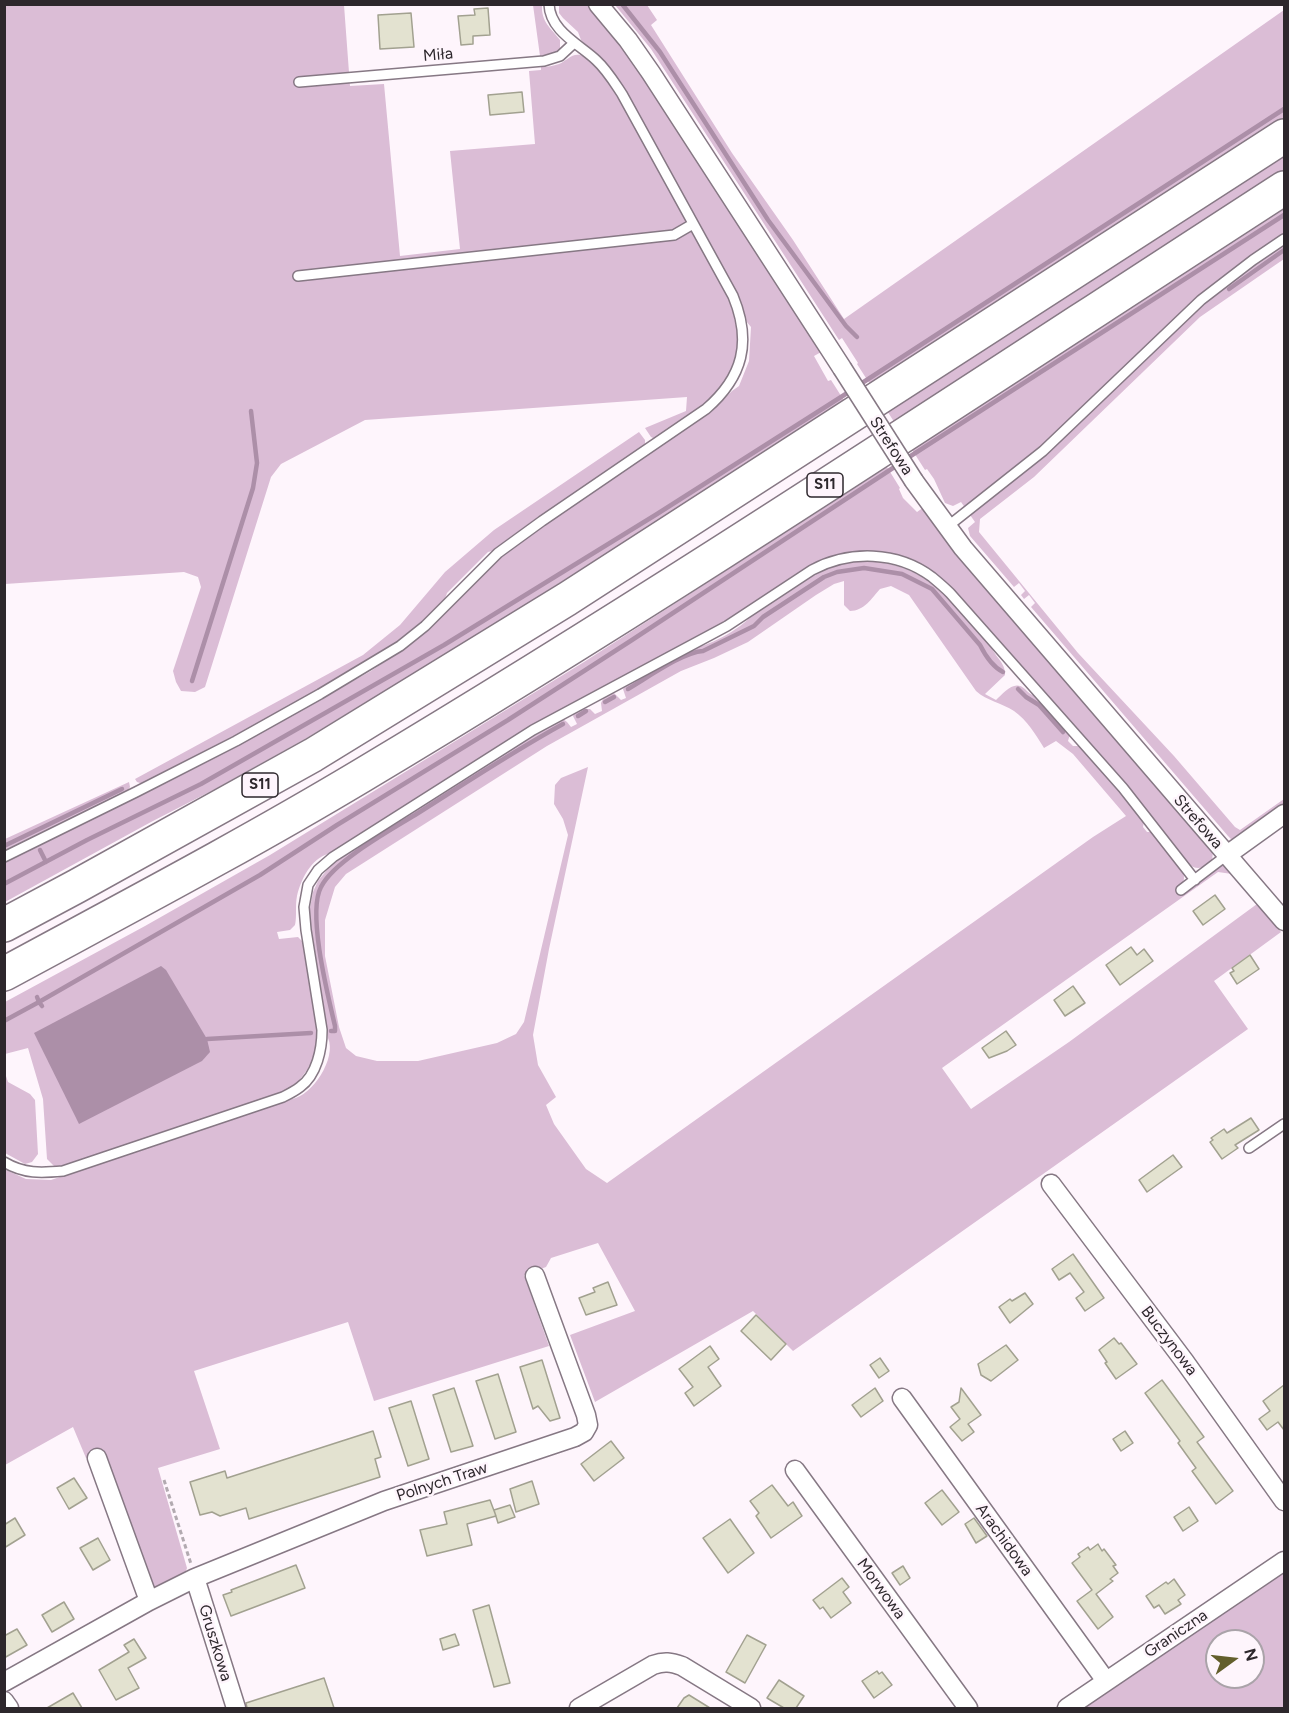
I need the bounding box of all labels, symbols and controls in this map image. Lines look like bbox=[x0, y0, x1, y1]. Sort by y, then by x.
street label: Miła bbox=[422, 44, 454, 66]
street label: Strefowa bbox=[865, 413, 917, 479]
road number: S11 bbox=[807, 473, 843, 497]
road number: S11 bbox=[242, 773, 278, 797]
street label: Strefowa bbox=[1169, 791, 1227, 853]
street label: Buczynowa bbox=[1137, 1302, 1201, 1380]
street label: Polnych Traw bbox=[394, 1458, 490, 1506]
street label: Arachidowa bbox=[971, 1500, 1037, 1580]
street label: Morwowa bbox=[853, 1555, 909, 1623]
street label: Gruszkowa bbox=[194, 1602, 236, 1684]
street label: Graniczna bbox=[1141, 1606, 1211, 1662]
north arrow bbox=[1205, 1629, 1265, 1689]
text: N bbox=[1240, 1646, 1262, 1663]

